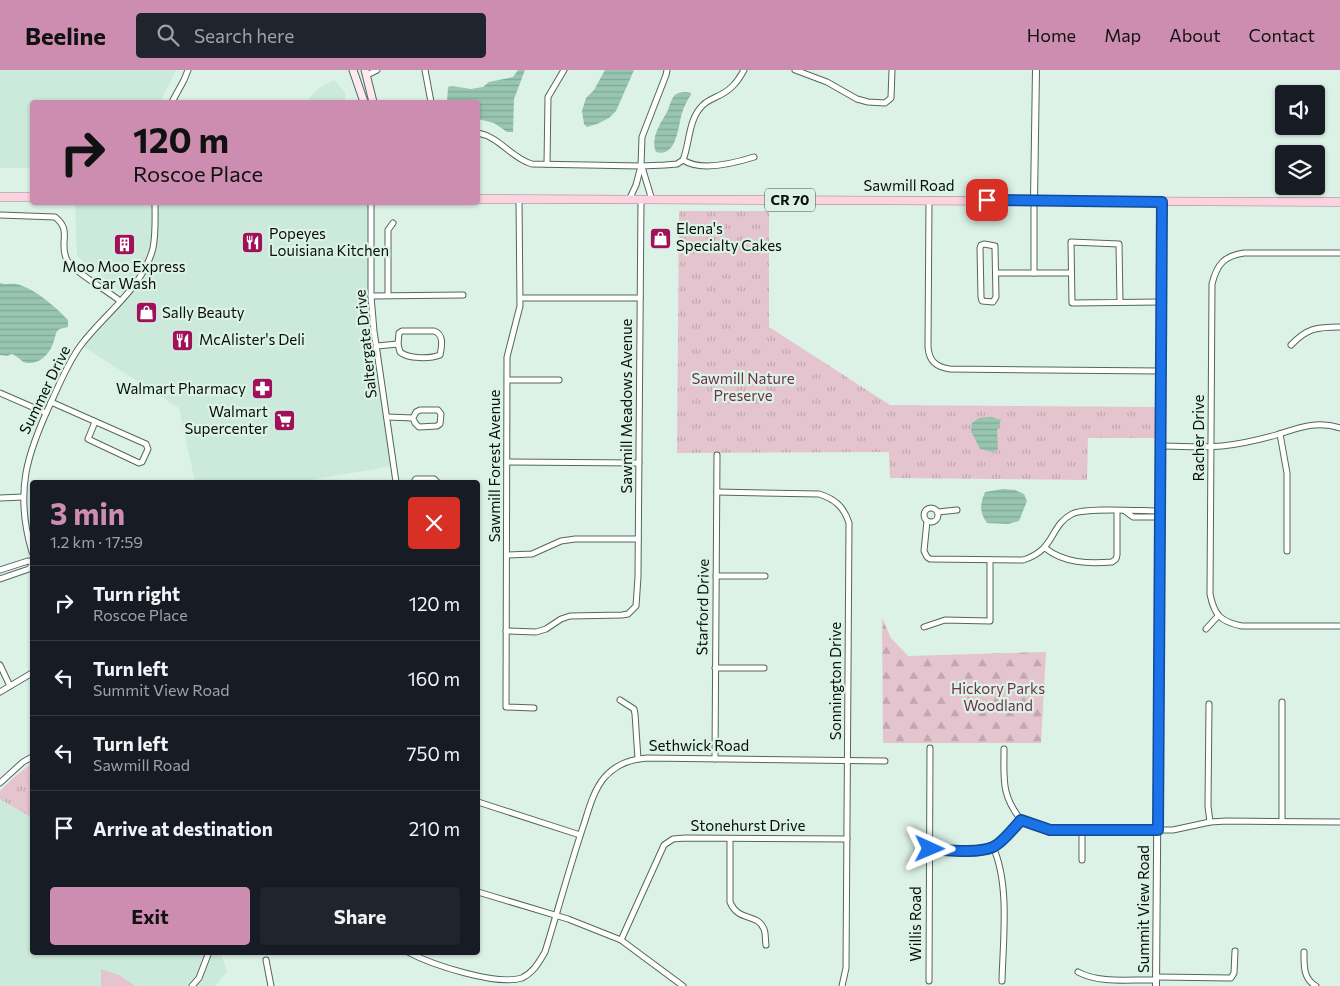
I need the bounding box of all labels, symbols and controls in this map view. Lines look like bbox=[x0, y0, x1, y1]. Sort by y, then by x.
search box bbox=[136, 13, 486, 58]
text: Beeline bbox=[25, 21, 106, 50]
icon: search bbox=[154, 21, 182, 49]
text: Search here bbox=[194, 24, 294, 47]
text: Home bbox=[1027, 24, 1076, 46]
text: Map bbox=[1104, 24, 1141, 46]
text: About bbox=[1169, 24, 1221, 46]
text: Contact bbox=[1249, 24, 1315, 46]
map controls bbox=[1275, 85, 1325, 195]
button: sound bbox=[1275, 85, 1325, 135]
text: 120 m bbox=[133, 117, 229, 160]
icon: right bbox=[50, 120, 115, 185]
button: layers bbox=[1275, 145, 1325, 195]
text: Roscoe Place bbox=[133, 160, 263, 187]
street label: Sawmill Road bbox=[864, 176, 954, 194]
pin bbox=[966, 179, 1008, 221]
icon: arrive bbox=[973, 186, 1001, 214]
road number: CR 70 bbox=[765, 188, 815, 212]
place label: Elena's Specialty Cakes bbox=[676, 219, 782, 254]
place label: Popeyes Louisiana Kitchen bbox=[269, 224, 389, 259]
shop icon: Elena's Specialty Cakes bbox=[648, 226, 672, 250]
restaurant icon: Popeyes Louisiana Kitchen bbox=[241, 231, 265, 255]
building icon: Moo Moo Express Car Wash bbox=[112, 232, 136, 256]
place label: Moo Moo Express Car Wash bbox=[62, 257, 186, 292]
street label: Saltergate Drive bbox=[350, 289, 380, 399]
shop icon: Sally Beauty bbox=[134, 301, 158, 325]
place label: Sally Beauty bbox=[162, 303, 245, 321]
street label: Sawmill Meadows Avenue bbox=[617, 318, 635, 494]
restaurant icon: McAlister's Deli bbox=[171, 328, 195, 352]
place label: McAlister's Deli bbox=[199, 330, 305, 348]
street label: Summer Drive bbox=[15, 342, 73, 437]
park label: Sawmill Nature Preserve bbox=[691, 369, 795, 404]
pharmacy icon: Walmart Pharmacy bbox=[250, 377, 274, 401]
place label: Walmart Pharmacy bbox=[116, 379, 246, 397]
street label: Sawmill Forest Avenue bbox=[485, 390, 503, 542]
street label: Racher Drive bbox=[1189, 394, 1207, 481]
place label: Walmart Supercenter bbox=[184, 402, 268, 437]
supermarket icon: Walmart Supercenter bbox=[272, 409, 296, 433]
text: 3 min bbox=[50, 494, 125, 531]
button: close bbox=[408, 497, 460, 549]
text: 1.2 km · 17:59 bbox=[50, 532, 143, 551]
street label: Starford Drive bbox=[692, 558, 712, 655]
text: Turn right bbox=[93, 582, 180, 605]
icon: right bbox=[50, 589, 78, 617]
text: 120 m bbox=[409, 592, 460, 615]
text: Roscoe Place bbox=[93, 605, 188, 624]
street label: Sonnington Drive bbox=[826, 622, 844, 740]
text: Turn left bbox=[93, 657, 168, 680]
icon: left bbox=[50, 664, 78, 692]
text: 160 m bbox=[408, 667, 460, 690]
park label: Hickory Parks Woodland bbox=[951, 679, 1045, 714]
text: Summit View Road bbox=[93, 680, 230, 699]
text: Turn left bbox=[93, 732, 168, 755]
street label: Sethwick Road bbox=[649, 736, 749, 754]
icon: left bbox=[50, 739, 78, 767]
text: 750 m bbox=[406, 742, 460, 765]
text: Sawmill Road bbox=[93, 755, 190, 774]
icon: arrive bbox=[50, 814, 78, 842]
street label: Stonehurst Drive bbox=[691, 816, 806, 834]
text: Arrive at destination bbox=[93, 817, 273, 840]
text: 210 m bbox=[409, 817, 460, 840]
position arrow bbox=[903, 822, 955, 874]
street label: Summit View Road bbox=[1134, 845, 1152, 973]
street label: Willis Road bbox=[906, 886, 924, 962]
button: Exit bbox=[50, 887, 250, 945]
button: Share bbox=[260, 887, 460, 945]

